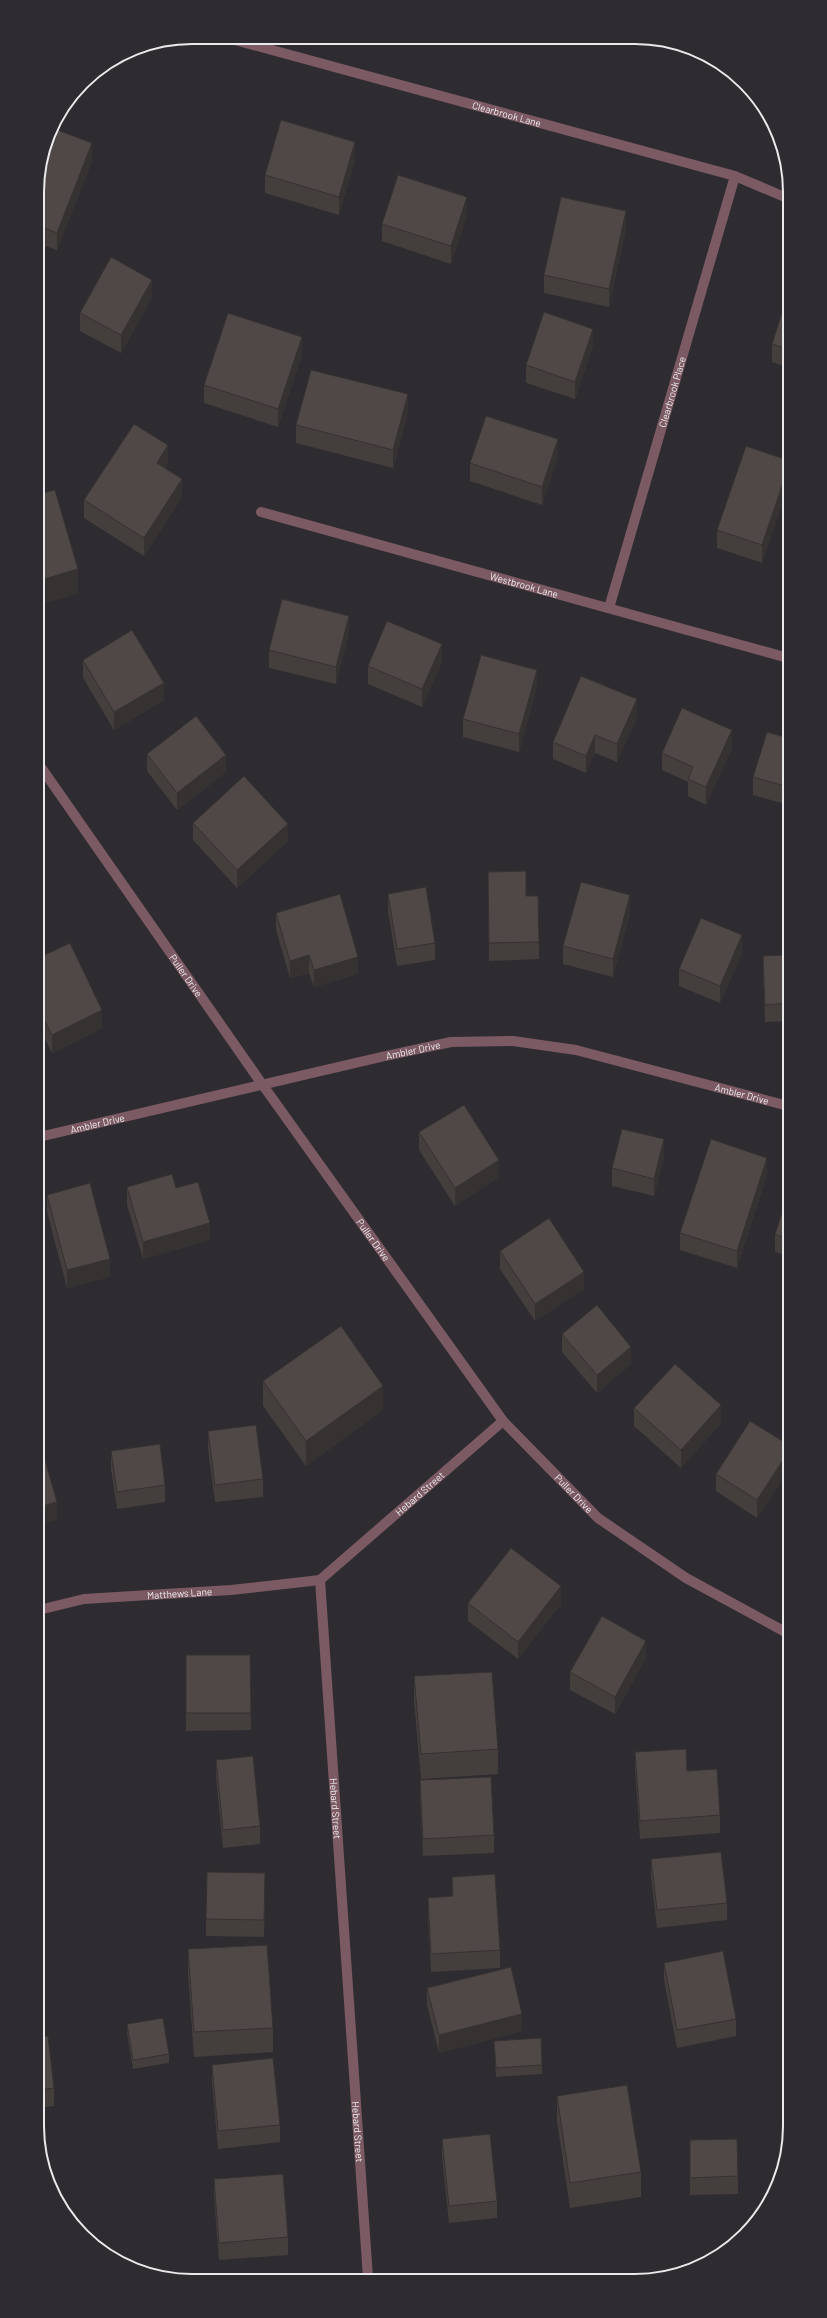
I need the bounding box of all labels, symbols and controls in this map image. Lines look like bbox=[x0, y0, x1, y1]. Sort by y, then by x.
street label: Clearbrook Lane bbox=[471, 99, 543, 129]
street label: Clearbrook Place bbox=[656, 355, 688, 429]
street label: Westbrook Lane bbox=[489, 570, 560, 600]
street label: Puller Drive bbox=[167, 952, 205, 999]
street label: Ambler Drive bbox=[385, 1038, 441, 1062]
street label: Ambler Drive bbox=[714, 1081, 770, 1107]
street label: Ambler Drive bbox=[69, 1111, 126, 1135]
street label: Puller Drive bbox=[354, 1216, 393, 1263]
street label: Hebard Street bbox=[393, 1469, 447, 1518]
street label: Puller Drive bbox=[552, 1472, 595, 1515]
street label: Matthews Lane bbox=[147, 1585, 212, 1601]
street label: Hebard Street bbox=[328, 1778, 344, 1840]
street label: Hebard Street bbox=[350, 2101, 366, 2163]

